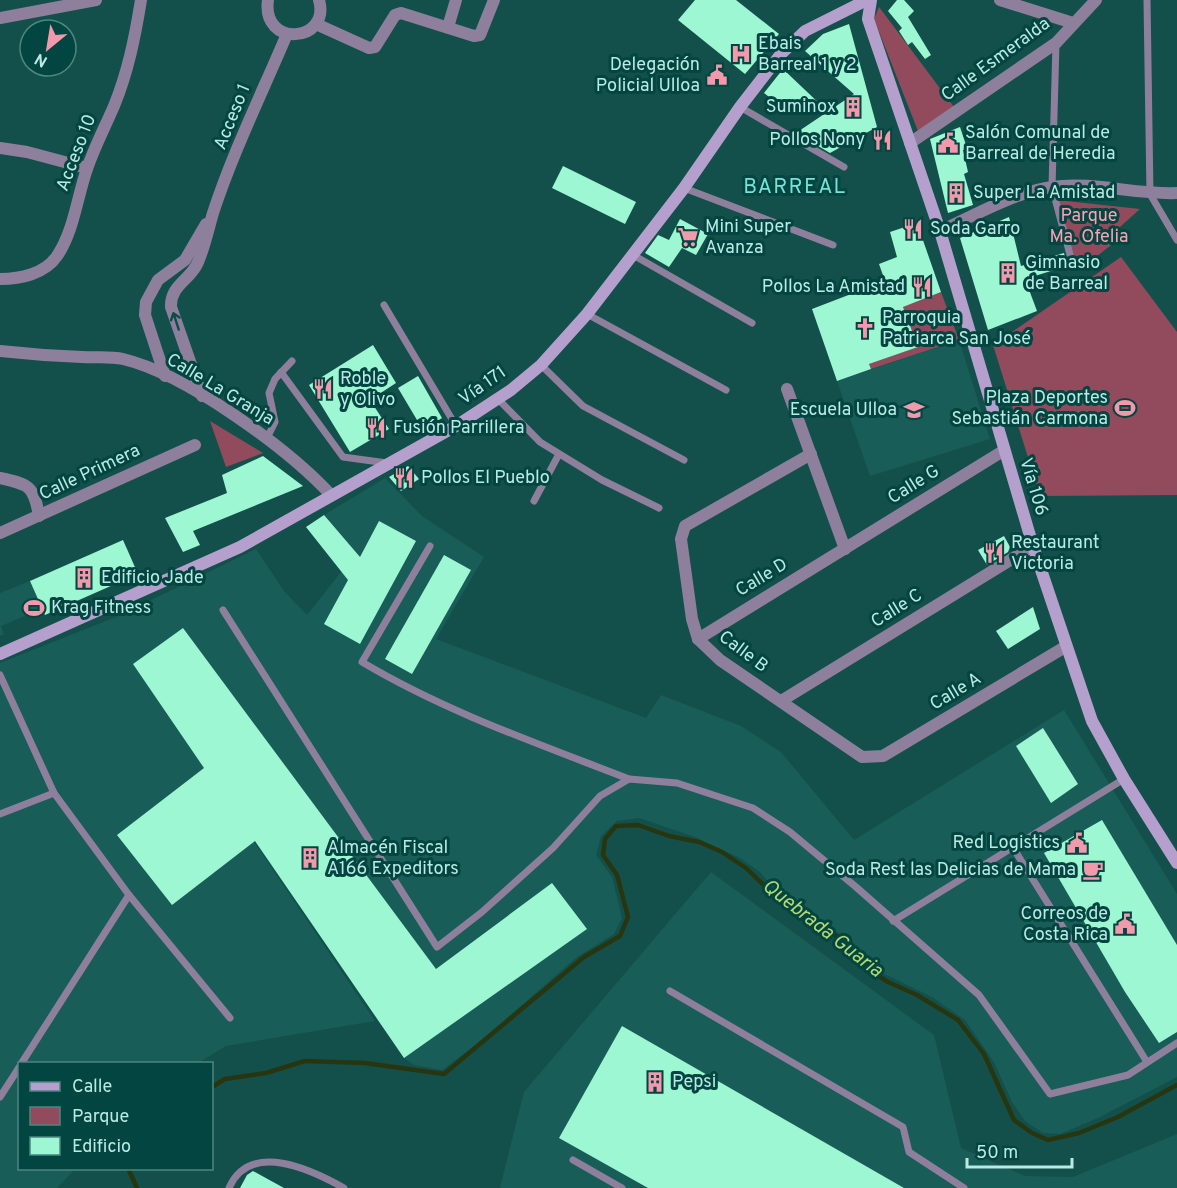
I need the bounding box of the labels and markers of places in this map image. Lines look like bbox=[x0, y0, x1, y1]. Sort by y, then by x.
place label: Ebais Barreal 1 y 2 bbox=[758, 33, 857, 77]
hospital icon: Ebais Barreal 1 y 2 bbox=[729, 42, 753, 66]
place label: Delegación Policial Ulloa bbox=[596, 54, 700, 98]
public building icon: Delegación Policial Ulloa bbox=[705, 63, 729, 87]
building icon: Suminox bbox=[841, 95, 865, 119]
place label: Suminox bbox=[766, 96, 836, 119]
place label: Salón Comunal de Barreal de Heredia bbox=[965, 122, 1115, 166]
restaurant icon: Pollos Nony bbox=[870, 128, 894, 152]
place label: Pollos Nony bbox=[769, 129, 865, 152]
public building icon: Salón Comunal de Barreal de Heredia bbox=[936, 131, 960, 155]
building icon: Super La Amistad bbox=[944, 181, 968, 205]
place label: Super La Amistad bbox=[973, 182, 1115, 205]
place label: Mini Super Avanza bbox=[705, 216, 791, 260]
restaurant icon: Soda Garro bbox=[901, 217, 925, 241]
place label: Soda Garro bbox=[930, 218, 1020, 241]
supermarket icon: Mini Super Avanza bbox=[676, 225, 700, 249]
place label: Gimnasio de Barreal bbox=[1025, 252, 1108, 296]
building icon: Gimnasio de Barreal bbox=[996, 261, 1020, 285]
restaurant icon: Pollos La Amistad bbox=[910, 275, 934, 299]
place label: Pollos La Amistad bbox=[762, 276, 905, 299]
place label: Parroquia Patriarca San José bbox=[882, 307, 1031, 351]
church icon: Parroquia Patriarca San José bbox=[853, 316, 877, 340]
place label: Roble y Olivo bbox=[340, 368, 395, 412]
restaurant icon: Roble y Olivo bbox=[311, 377, 335, 401]
place label: Plaza Deportes Sebastián Carmona bbox=[951, 387, 1108, 431]
sports icon: Plaza Deportes Sebastián Carmona bbox=[1113, 396, 1137, 420]
school or university icon: Escuela Ulloa bbox=[902, 398, 926, 422]
place label: Escuela Ulloa bbox=[790, 399, 897, 422]
restaurant icon: Fusión Parrillera bbox=[364, 416, 388, 440]
place label: Fusión Parrillera bbox=[393, 417, 525, 440]
restaurant icon: Pollos El Pueblo bbox=[392, 466, 416, 490]
place label: Pollos El Pueblo bbox=[421, 467, 550, 490]
place label: Restaurant Victoria bbox=[1011, 532, 1100, 576]
restaurant icon: Restaurant Victoria bbox=[982, 541, 1006, 565]
building icon: Edificio Jade bbox=[72, 566, 96, 590]
place label: Edificio Jade bbox=[101, 567, 204, 590]
sports icon: Krag Fitness bbox=[22, 596, 46, 620]
place label: Krag Fitness bbox=[51, 597, 151, 620]
public building icon: Red Logistics bbox=[1065, 831, 1089, 855]
place label: Red Logistics bbox=[952, 832, 1060, 855]
place label: Almacén Fiscal A166 Expeditors bbox=[327, 837, 459, 881]
building icon: Almacén Fiscal A166 Expeditors bbox=[298, 846, 322, 870]
cafe icon: Soda Rest las Delicias de Mama bbox=[1081, 858, 1105, 882]
place label: Soda Rest las Delicias de Mama bbox=[825, 859, 1076, 882]
place label: Correos de Costa Rica bbox=[1021, 903, 1108, 947]
public building icon: Correos de Costa Rica bbox=[1113, 912, 1137, 936]
building icon: Pepsi bbox=[643, 1070, 667, 1094]
place label: Pepsi bbox=[672, 1071, 716, 1094]

